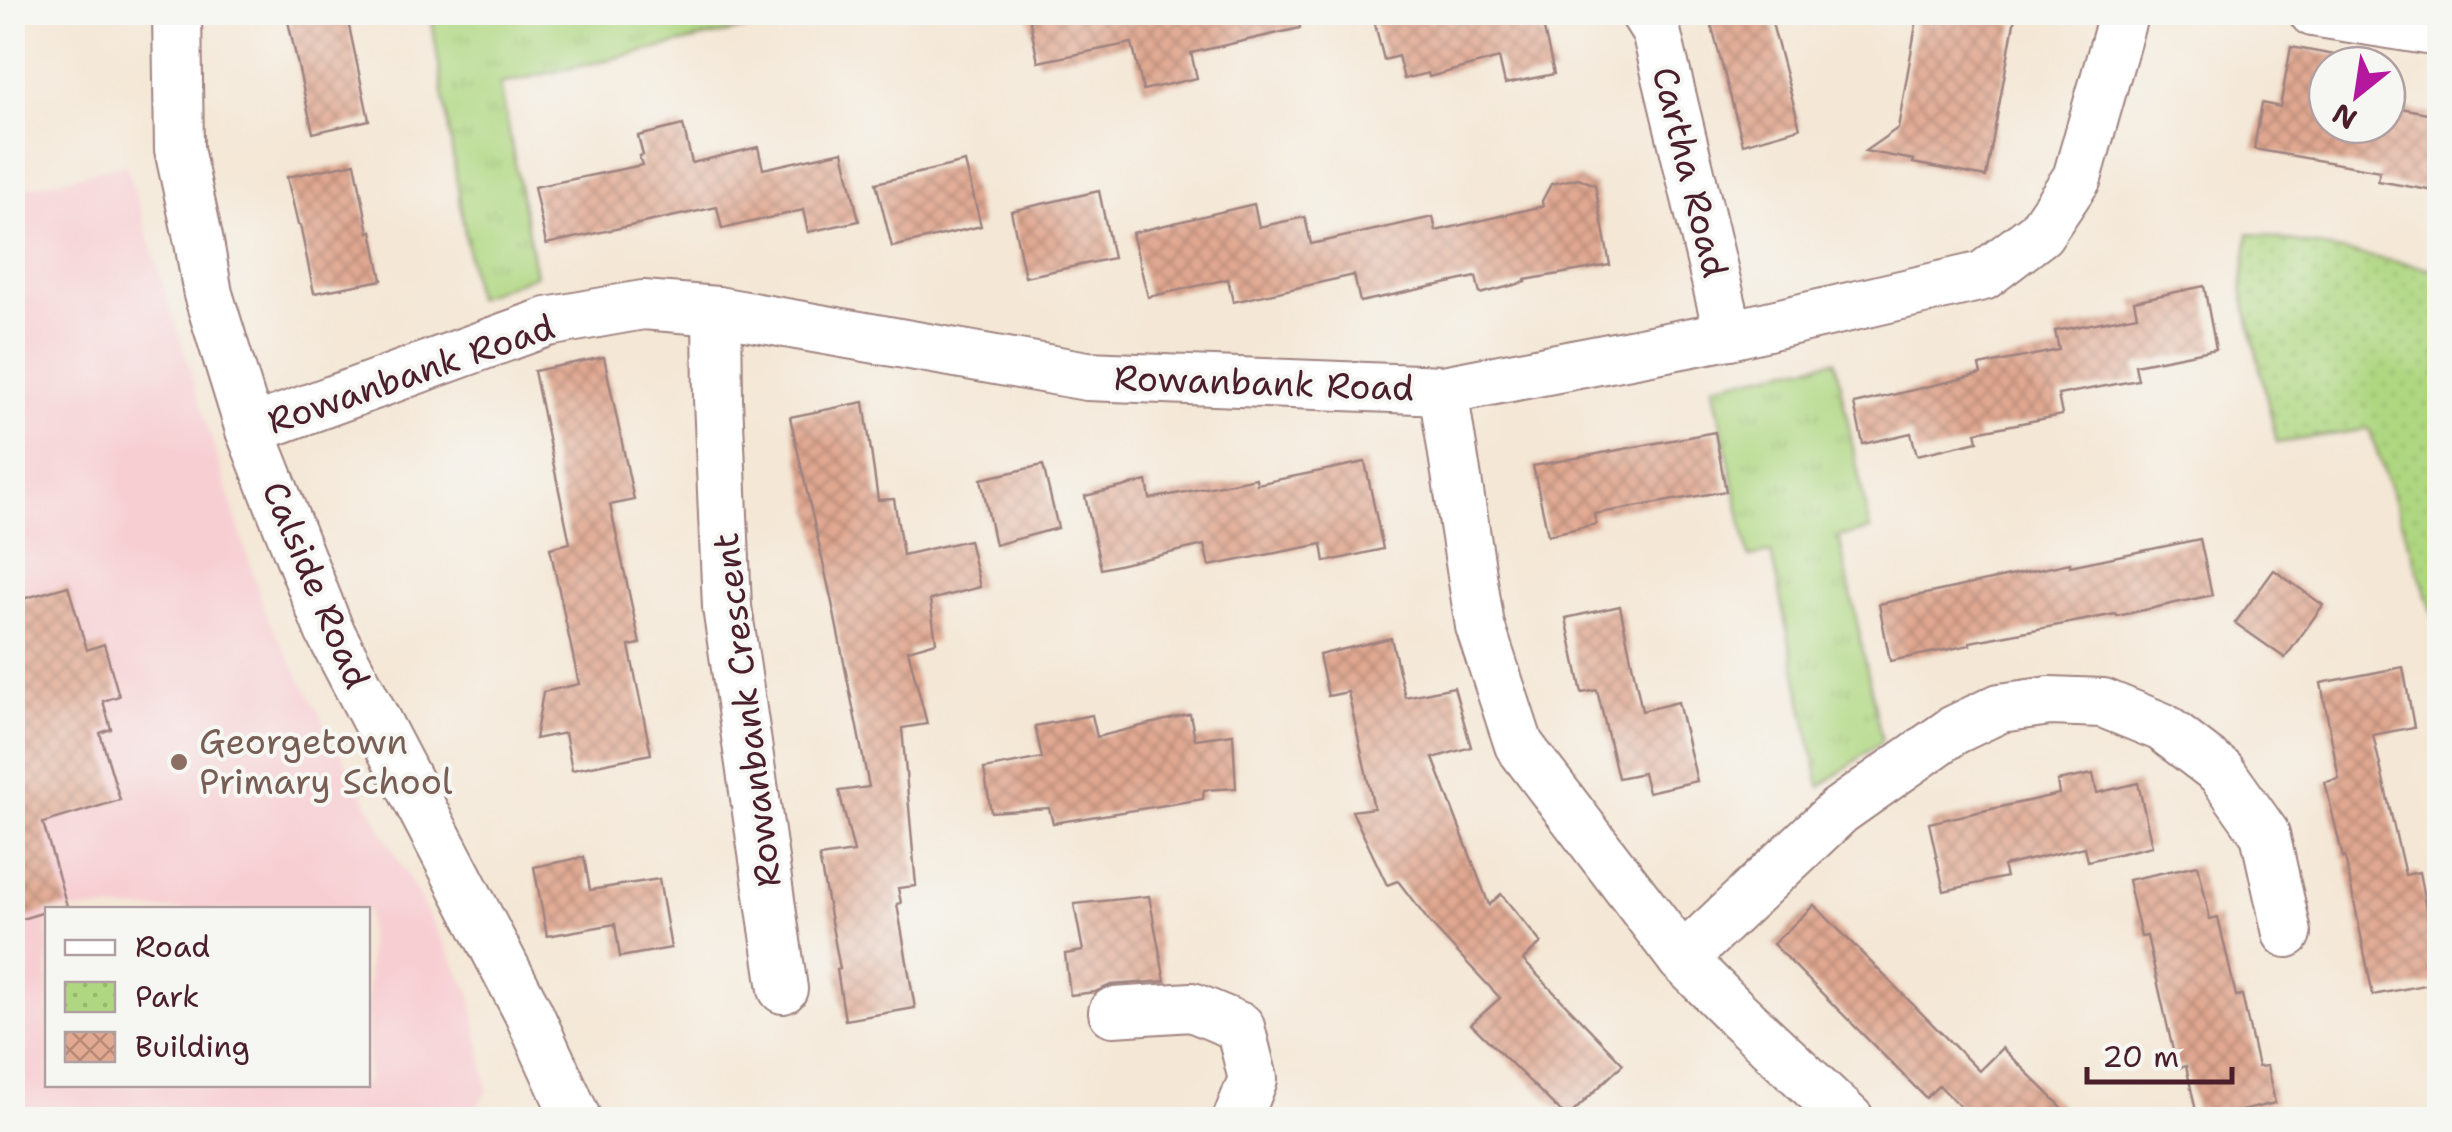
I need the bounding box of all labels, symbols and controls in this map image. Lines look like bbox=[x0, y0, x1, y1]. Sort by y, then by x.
north arrow bbox=[2307, 45, 2407, 145]
street label: Cartha Road bbox=[1642, 62, 1739, 282]
text: N bbox=[2325, 95, 2364, 139]
street label: Rowanbank Road bbox=[261, 302, 561, 445]
street label: Rowanbank Road bbox=[1113, 354, 1415, 411]
street label: Calside Road bbox=[252, 474, 381, 696]
street label: Rowanbank Crescent bbox=[701, 530, 792, 890]
place label: Georgetown Primary School bbox=[199, 718, 453, 805]
marker: Georgetown Primary School bbox=[168, 751, 190, 773]
legend bbox=[45, 907, 370, 1087]
text: Road bbox=[135, 926, 210, 967]
text: Park bbox=[135, 976, 199, 1017]
scale bar bbox=[2087, 1022, 2232, 1084]
text: Building bbox=[135, 1026, 250, 1067]
text: 20 m bbox=[2102, 1036, 2179, 1077]

